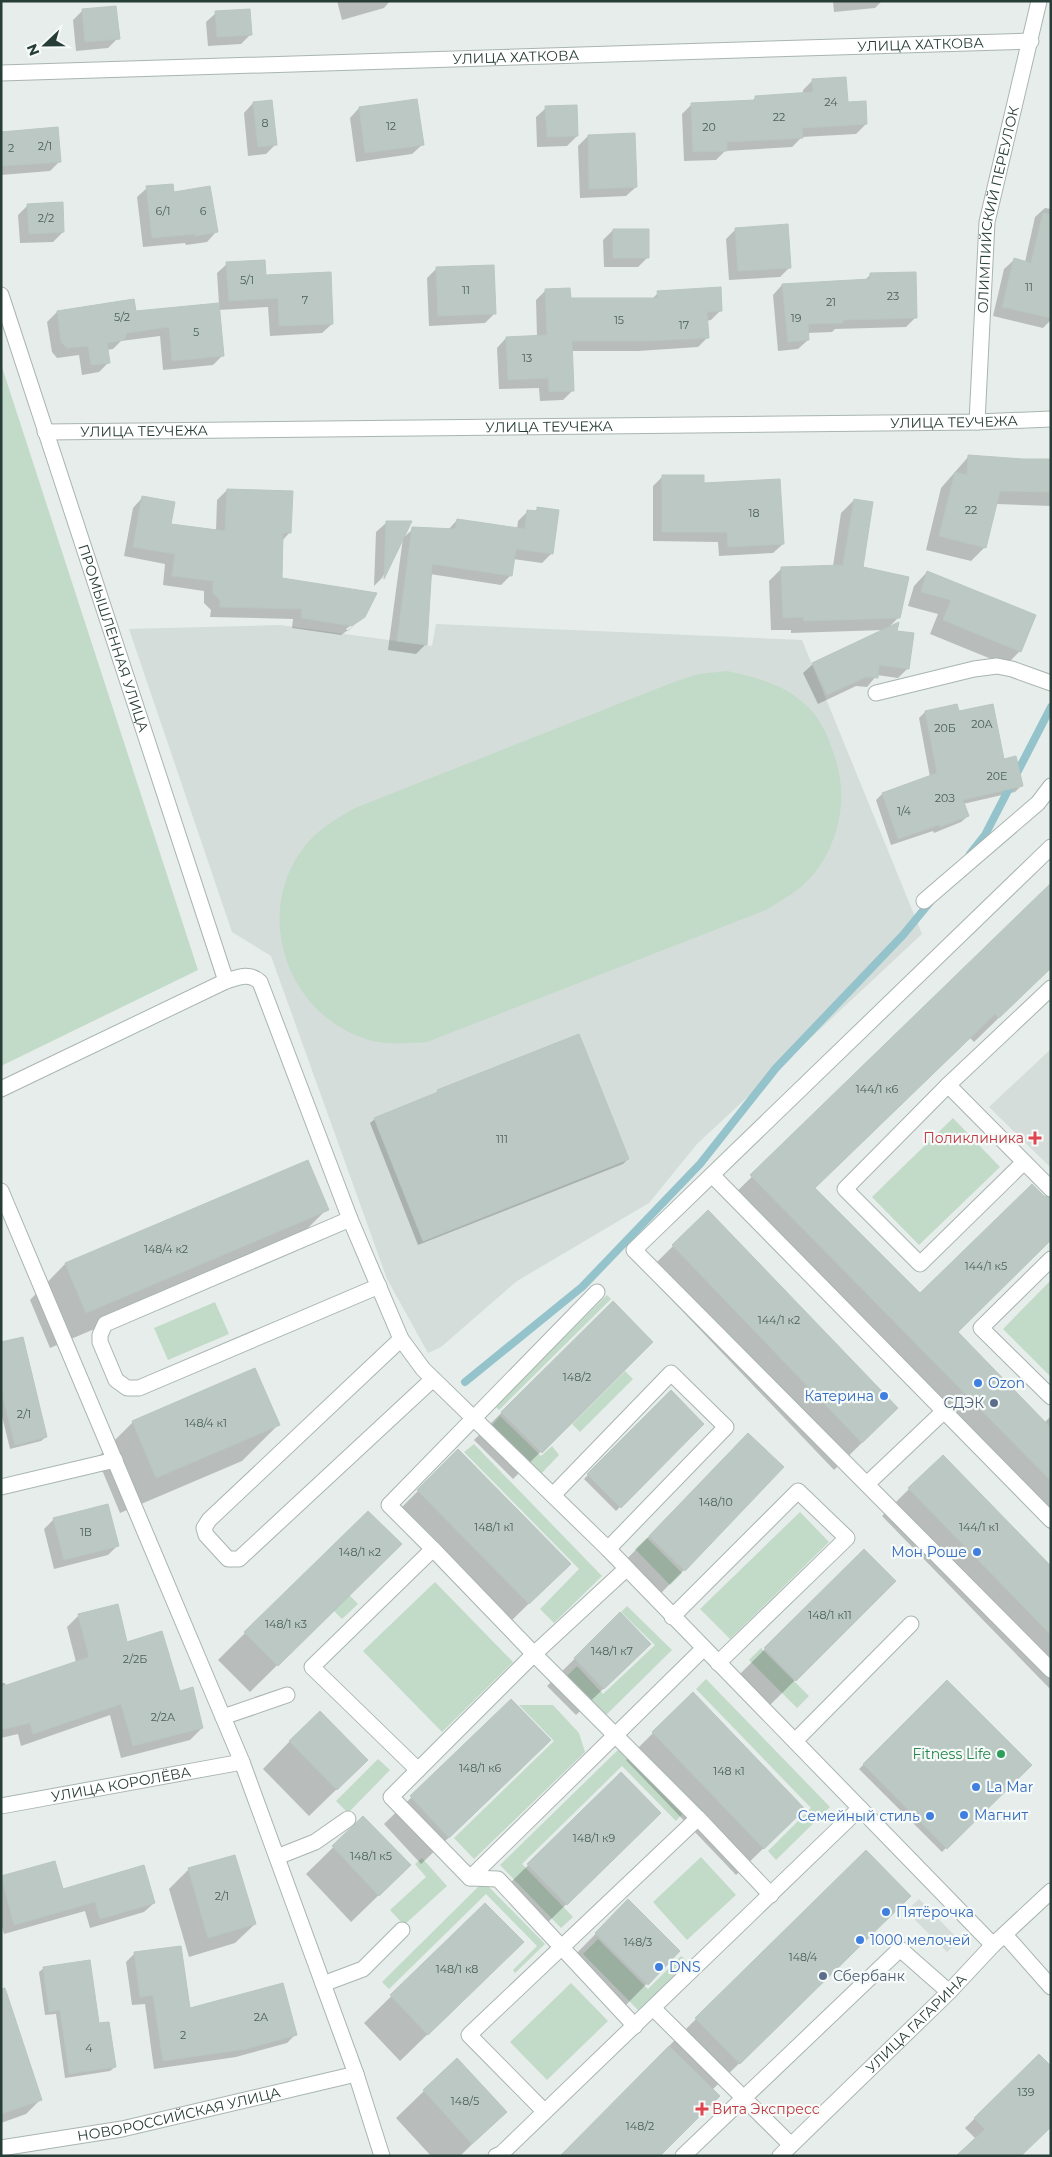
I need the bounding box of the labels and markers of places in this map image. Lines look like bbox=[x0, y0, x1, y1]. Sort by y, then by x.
place label: Поликлиника bbox=[923, 1129, 1024, 1147]
marker: Поликлиника bbox=[1028, 1131, 1042, 1145]
place label: Ozon bbox=[988, 1374, 1025, 1392]
marker: Ozon bbox=[972, 1377, 984, 1389]
place label: Катерина bbox=[804, 1387, 874, 1405]
marker: Катерина bbox=[878, 1390, 890, 1402]
place label: СДЭК bbox=[943, 1394, 984, 1412]
marker: СДЭК bbox=[988, 1397, 1000, 1409]
place label: Мон Роше bbox=[891, 1543, 967, 1561]
marker: Мон Роше bbox=[971, 1546, 983, 1558]
place label: Fitness Life bbox=[912, 1745, 991, 1763]
marker: Fitness Life bbox=[995, 1748, 1007, 1760]
place label: La Mar bbox=[986, 1778, 1034, 1796]
marker: La Mar bbox=[970, 1781, 982, 1793]
place label: Магнит bbox=[974, 1806, 1028, 1824]
place label: Семейный стиль bbox=[798, 1807, 920, 1825]
marker: Магнит bbox=[958, 1809, 970, 1821]
marker: Семейный стиль bbox=[924, 1810, 936, 1822]
place label: Пятёрочка bbox=[896, 1903, 974, 1921]
marker: Пятёрочка bbox=[880, 1906, 892, 1918]
place label: 1000 мелочей bbox=[870, 1931, 971, 1949]
marker: 1000 мелочей bbox=[854, 1934, 866, 1946]
place label: DNS bbox=[669, 1958, 701, 1976]
marker: DNS bbox=[653, 1961, 665, 1973]
place label: Сбербанк bbox=[833, 1967, 905, 1985]
marker: Сбербанк bbox=[817, 1970, 829, 1982]
place label: Вита Экспресс bbox=[712, 2100, 820, 2118]
marker: Вита Экспресс bbox=[696, 2103, 708, 2115]

